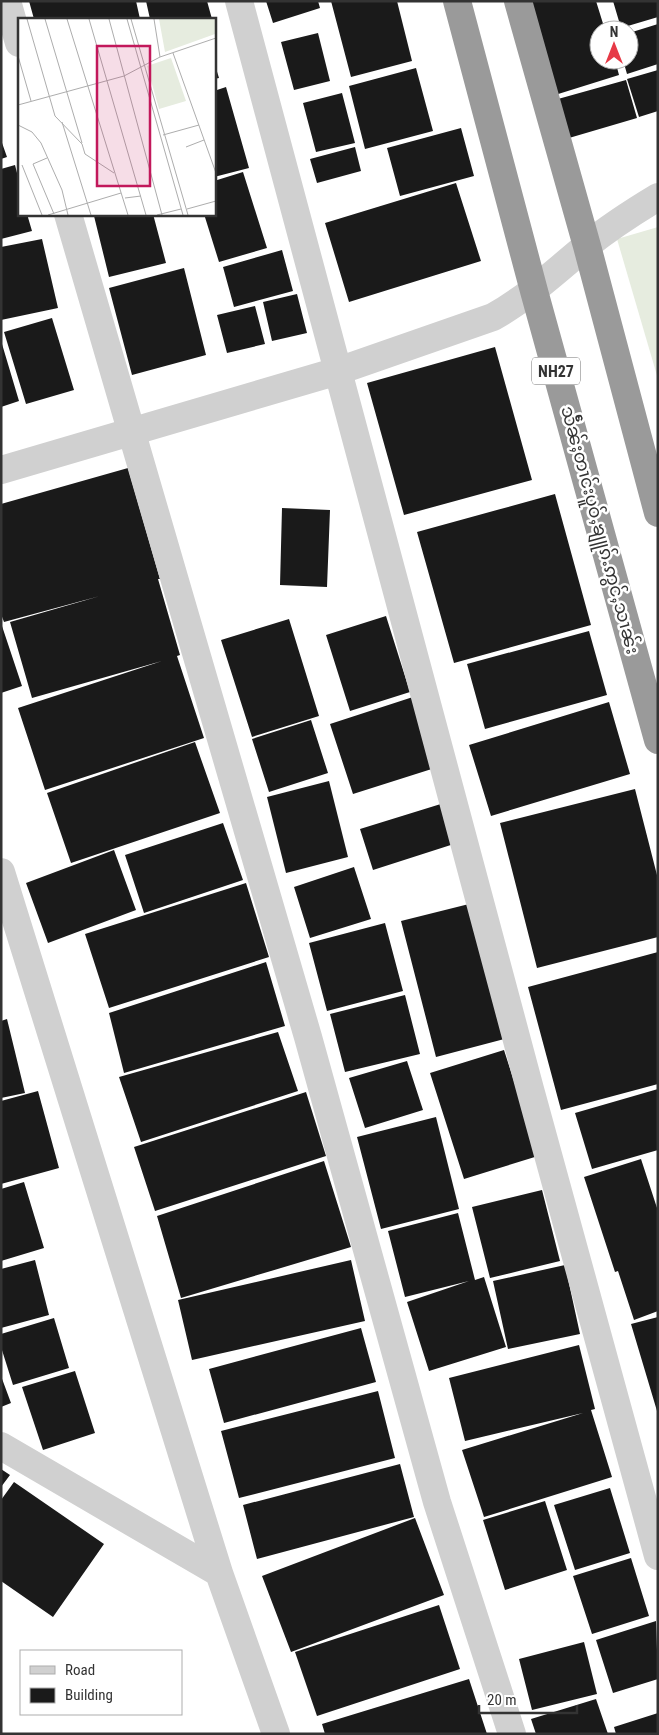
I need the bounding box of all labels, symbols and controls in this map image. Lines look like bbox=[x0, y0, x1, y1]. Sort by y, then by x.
inset map bbox=[18, 18, 215, 215]
north arrow bbox=[589, 20, 639, 70]
text: N bbox=[610, 24, 618, 40]
road number: NH27 bbox=[532, 358, 580, 384]
street label: သဵႅၼ်ႈတၢင်းပူဝ်ႇၶျူၵ်ႉဢွင်ႇသၢၼ်း bbox=[552, 403, 647, 657]
legend bbox=[20, 1650, 182, 1715]
text: Road bbox=[65, 1661, 95, 1679]
scale bar bbox=[479, 1682, 576, 1714]
text: Building bbox=[65, 1686, 113, 1704]
text: 20 m bbox=[487, 1691, 517, 1709]

